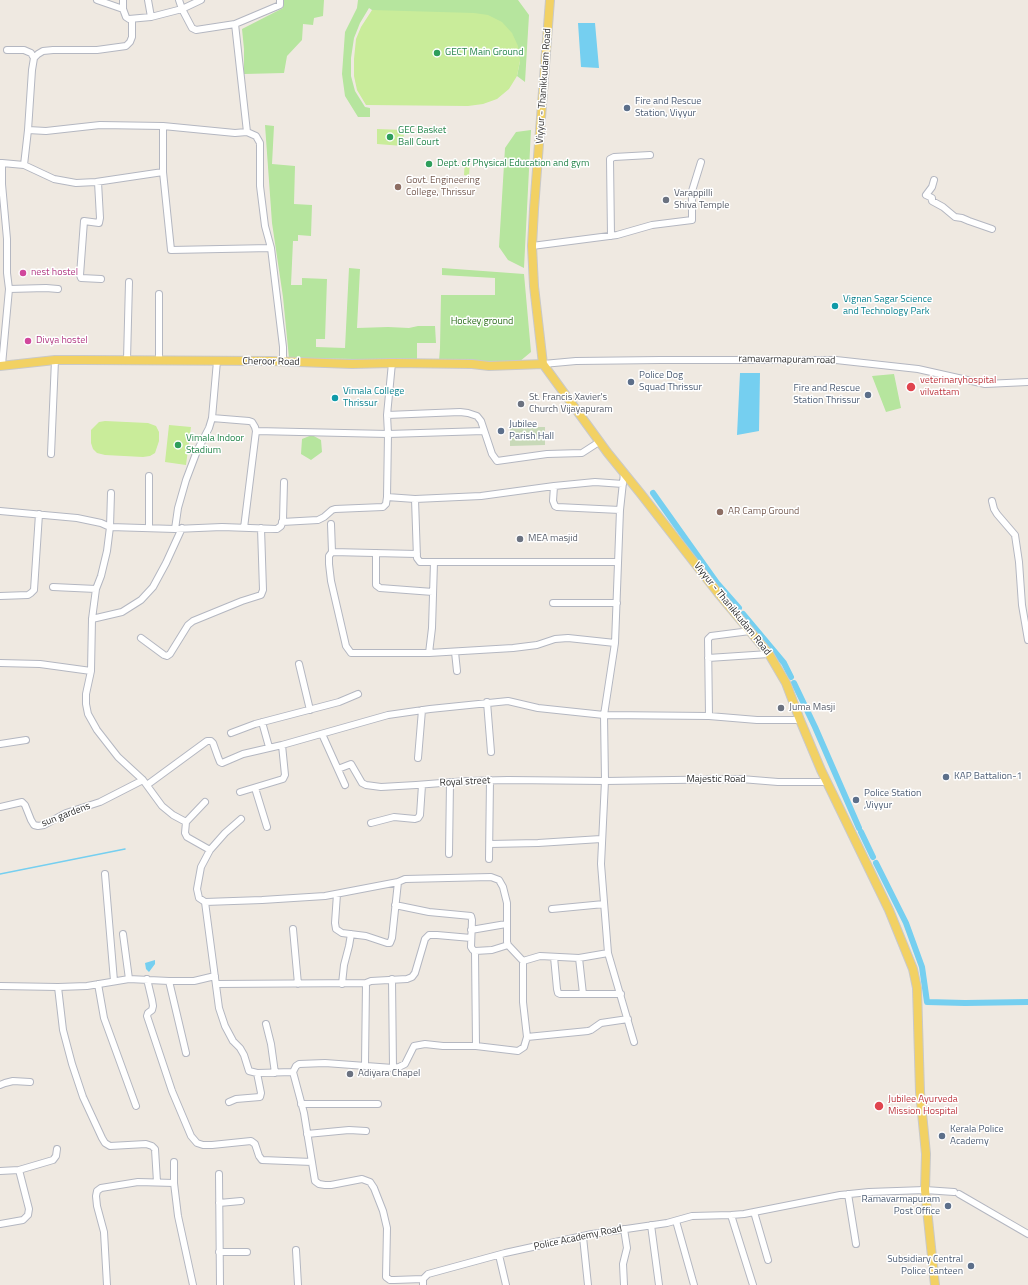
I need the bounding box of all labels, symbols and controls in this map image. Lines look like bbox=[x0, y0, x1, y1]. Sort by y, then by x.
street label: Viyyur - Thanikkudam Road bbox=[534, 28, 554, 144]
place label: GECT Main Ground bbox=[445, 47, 523, 59]
marker: GECT Main Ground bbox=[432, 48, 442, 58]
place label: Fire and Rescue Station, Viyyur bbox=[635, 96, 701, 120]
marker: Fire and Rescue Station, Viyyur bbox=[622, 103, 632, 113]
place label: GEC Basket Ball Court bbox=[398, 125, 446, 148]
marker: GEC Basket Ball Court bbox=[385, 132, 395, 142]
place label: Dept. of Physical Education and gym bbox=[437, 158, 589, 170]
marker: Dept. of Physical Education and gym bbox=[424, 159, 434, 169]
place label: Govt. Engineering College, Thrissur bbox=[406, 175, 480, 198]
marker: Govt. Engineering College, Thrissur bbox=[393, 182, 403, 192]
place label: Varappilli Shiva Temple bbox=[674, 188, 729, 212]
marker: Varappilli Shiva Temple bbox=[661, 195, 671, 205]
place label: nest hostel bbox=[31, 267, 78, 279]
marker: nest hostel bbox=[18, 268, 28, 278]
place label: Vignan Sagar Science and Technology Park bbox=[843, 294, 932, 318]
marker: Vignan Sagar Science and Technology Park bbox=[830, 301, 840, 311]
park label: Hockey ground bbox=[451, 316, 513, 328]
place label: Divya hostel bbox=[36, 335, 88, 347]
marker: Divya hostel bbox=[23, 336, 33, 346]
street label: ramavarmapuram road bbox=[738, 353, 836, 367]
street label: Cheroor Road bbox=[242, 356, 300, 368]
place label: Police Dog Squad Thrissur bbox=[639, 370, 702, 394]
place label: veterinaryhospital vilvattam bbox=[920, 375, 996, 398]
marker: Police Dog Squad Thrissur bbox=[626, 377, 636, 387]
marker: veterinaryhospital vilvattam bbox=[905, 381, 917, 393]
place label: Fire and Rescue Station Thrissur bbox=[793, 383, 860, 406]
place label: Vimala College Thrissur bbox=[343, 386, 404, 410]
marker: Fire and Rescue Station Thrissur bbox=[863, 390, 873, 400]
place label: St. Francis Xavier's Church Vijayapuram bbox=[529, 392, 613, 416]
marker: Vimala College Thrissur bbox=[330, 393, 340, 403]
marker: St. Francis Xavier's Church Vijayapuram bbox=[516, 399, 526, 409]
place label: Jubilee Parish Hall bbox=[509, 419, 554, 442]
marker: Jubilee Parish Hall bbox=[496, 426, 506, 436]
place label: Vimala Indoor Stadium bbox=[186, 433, 244, 456]
marker: Vimala Indoor Stadium bbox=[173, 440, 183, 450]
place label: AR Camp Ground bbox=[728, 506, 799, 518]
marker: AR Camp Ground bbox=[715, 507, 725, 517]
place label: MEA masjid bbox=[528, 533, 578, 545]
marker: MEA masjid bbox=[515, 534, 525, 544]
street label: Viyyur - Thanikkudam Road bbox=[691, 560, 773, 658]
place label: Juma Masji bbox=[789, 702, 835, 714]
marker: Juma Masji bbox=[776, 703, 786, 713]
place label: KAP Battalion-1 bbox=[954, 771, 1022, 783]
marker: KAP Battalion-1 bbox=[941, 772, 951, 782]
street label: Majestic Road bbox=[686, 774, 746, 786]
street label: Royal street bbox=[439, 775, 491, 789]
place label: Police Station ,Viyyur bbox=[864, 788, 921, 812]
marker: Police Station ,Viyyur bbox=[851, 795, 861, 805]
street label: sun gardens bbox=[40, 800, 92, 830]
place label: Adiyara Chapel bbox=[358, 1068, 420, 1080]
marker: Adiyara Chapel bbox=[345, 1069, 355, 1079]
place label: Jubilee Ayurveda Mission Hospital bbox=[888, 1094, 958, 1118]
marker: Jubilee Ayurveda Mission Hospital bbox=[873, 1100, 885, 1112]
place label: Kerala Police Academy bbox=[950, 1124, 1004, 1148]
marker: Kerala Police Academy bbox=[937, 1131, 947, 1141]
place label: Ramavarmapuram Post Office bbox=[862, 1194, 940, 1218]
marker: Ramavarmapuram Post Office bbox=[943, 1201, 953, 1211]
street label: Police Academy Road bbox=[533, 1223, 623, 1253]
place label: Subsidiary Central Police Canteen bbox=[887, 1254, 963, 1278]
marker: Subsidiary Central Police Canteen bbox=[966, 1261, 976, 1271]

